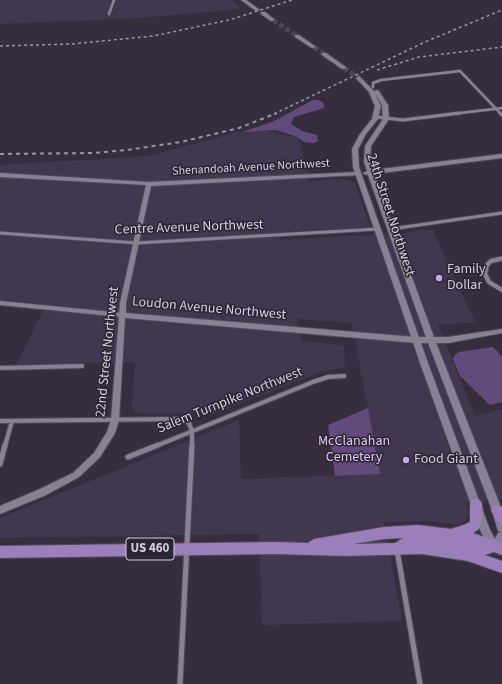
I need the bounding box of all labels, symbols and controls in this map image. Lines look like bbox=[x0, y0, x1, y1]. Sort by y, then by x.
street label: 24th Street Northwest bbox=[362, 152, 418, 278]
street label: Shenandoah Avenue Northwest bbox=[172, 157, 330, 179]
street label: Centre Avenue Northwest bbox=[114, 217, 264, 239]
place label: Family Dollar bbox=[447, 262, 486, 294]
marker: Family Dollar bbox=[434, 273, 444, 283]
street label: 22nd Street Northwest bbox=[93, 286, 123, 418]
street label: Loudon Avenue Northwest bbox=[131, 294, 287, 324]
street label: Salem Turnpike Northwest bbox=[155, 364, 305, 438]
park label: McClanahan Cemetery bbox=[318, 434, 390, 466]
place label: Food Giant bbox=[414, 452, 478, 468]
marker: Food Giant bbox=[401, 455, 411, 465]
road number: US 460 bbox=[126, 538, 174, 560]

